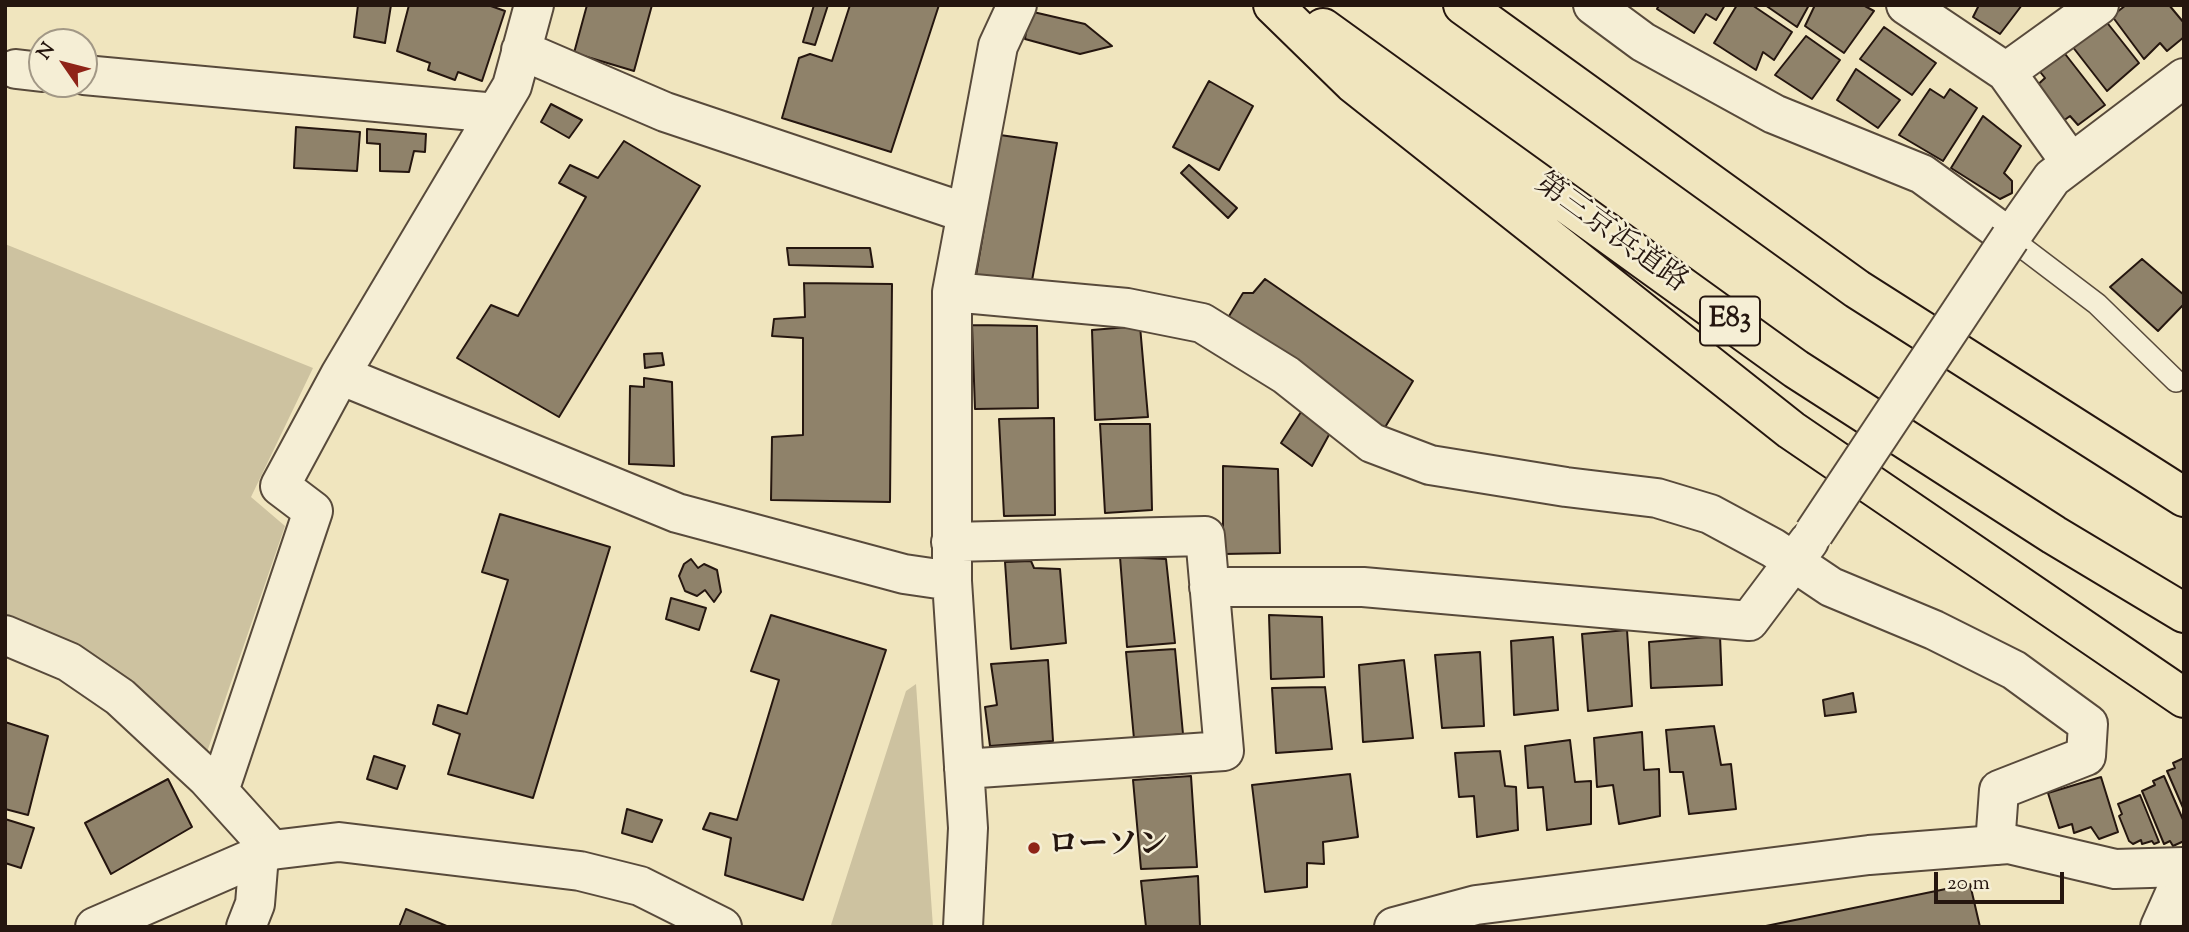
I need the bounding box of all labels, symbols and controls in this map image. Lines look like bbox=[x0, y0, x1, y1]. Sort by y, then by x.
north arrow bbox=[28, 28, 98, 98]
text: N bbox=[32, 38, 62, 66]
street label: 第三京浜道路 bbox=[1527, 168, 1693, 302]
road number: E83 bbox=[1700, 296, 1760, 346]
place label: ローソン bbox=[1048, 830, 1168, 866]
marker: ローソン bbox=[1026, 840, 1042, 856]
scale bar bbox=[1937, 858, 2066, 902]
text: 20 m bbox=[1947, 869, 1990, 899]

